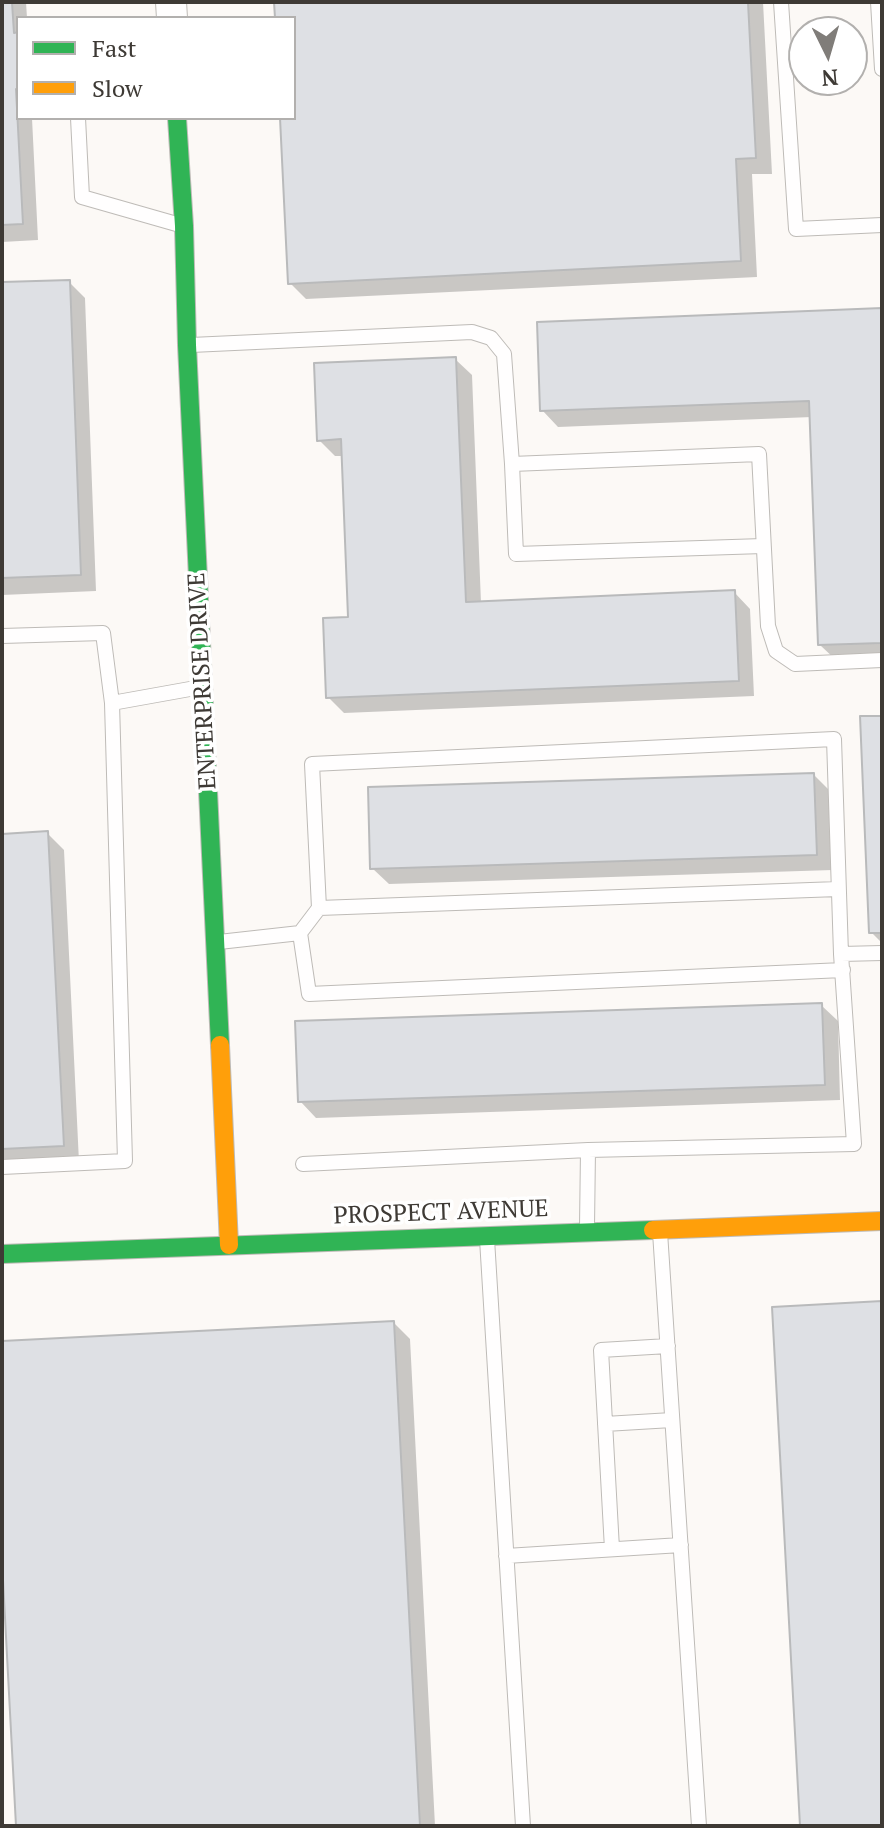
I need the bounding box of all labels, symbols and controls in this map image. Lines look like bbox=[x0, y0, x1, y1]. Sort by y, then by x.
legend bbox=[16, 16, 296, 120]
north arrow bbox=[788, 16, 868, 96]
text: Fast bbox=[92, 32, 136, 64]
text: N bbox=[820, 63, 840, 94]
text: Slow bbox=[92, 72, 143, 104]
street label: ENTERPRISE DRIVE bbox=[183, 572, 223, 790]
street label: PROSPECT AVENUE bbox=[333, 1195, 549, 1231]

